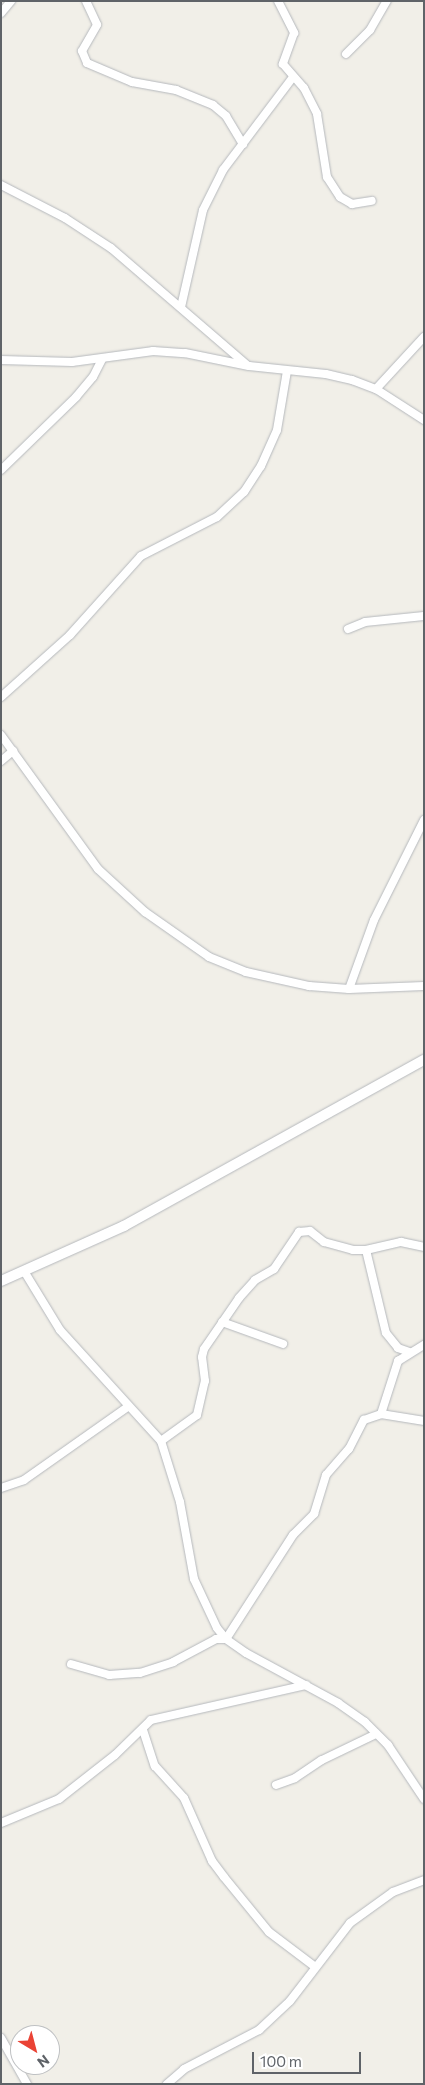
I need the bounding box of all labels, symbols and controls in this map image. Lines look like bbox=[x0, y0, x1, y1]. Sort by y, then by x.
north arrow bbox=[10, 2025, 60, 2075]
scale bar bbox=[255, 2042, 364, 2074]
text: N bbox=[34, 2052, 53, 2072]
text: 100 m bbox=[260, 2052, 302, 2070]

